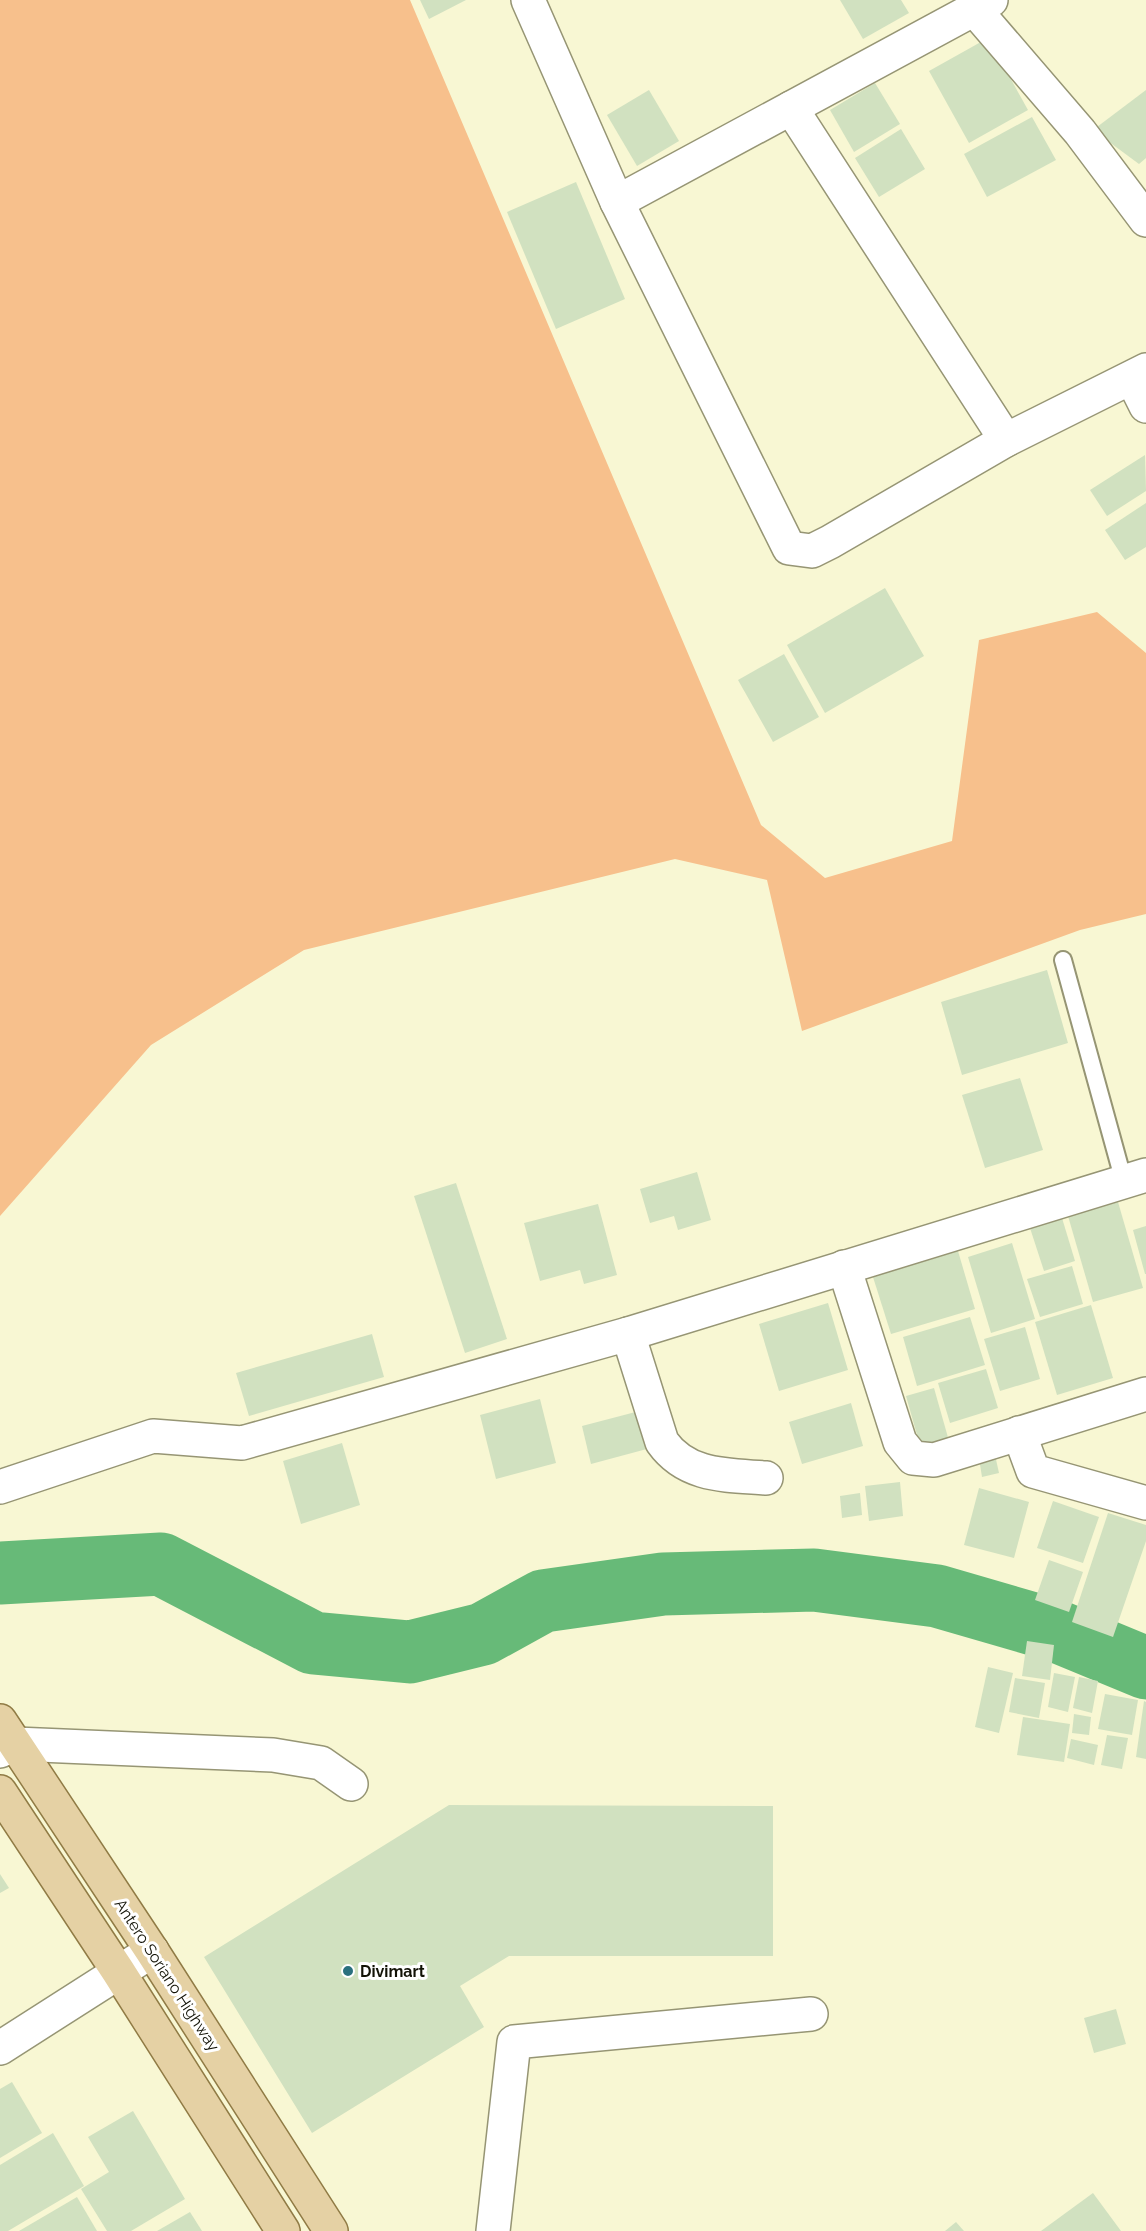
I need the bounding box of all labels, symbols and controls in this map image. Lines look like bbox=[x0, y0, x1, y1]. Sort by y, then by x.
street label: Antero Soriano Highway bbox=[111, 1895, 224, 2055]
place label: Divimart bbox=[360, 1962, 425, 1981]
marker: Divimart bbox=[341, 1964, 355, 1978]

